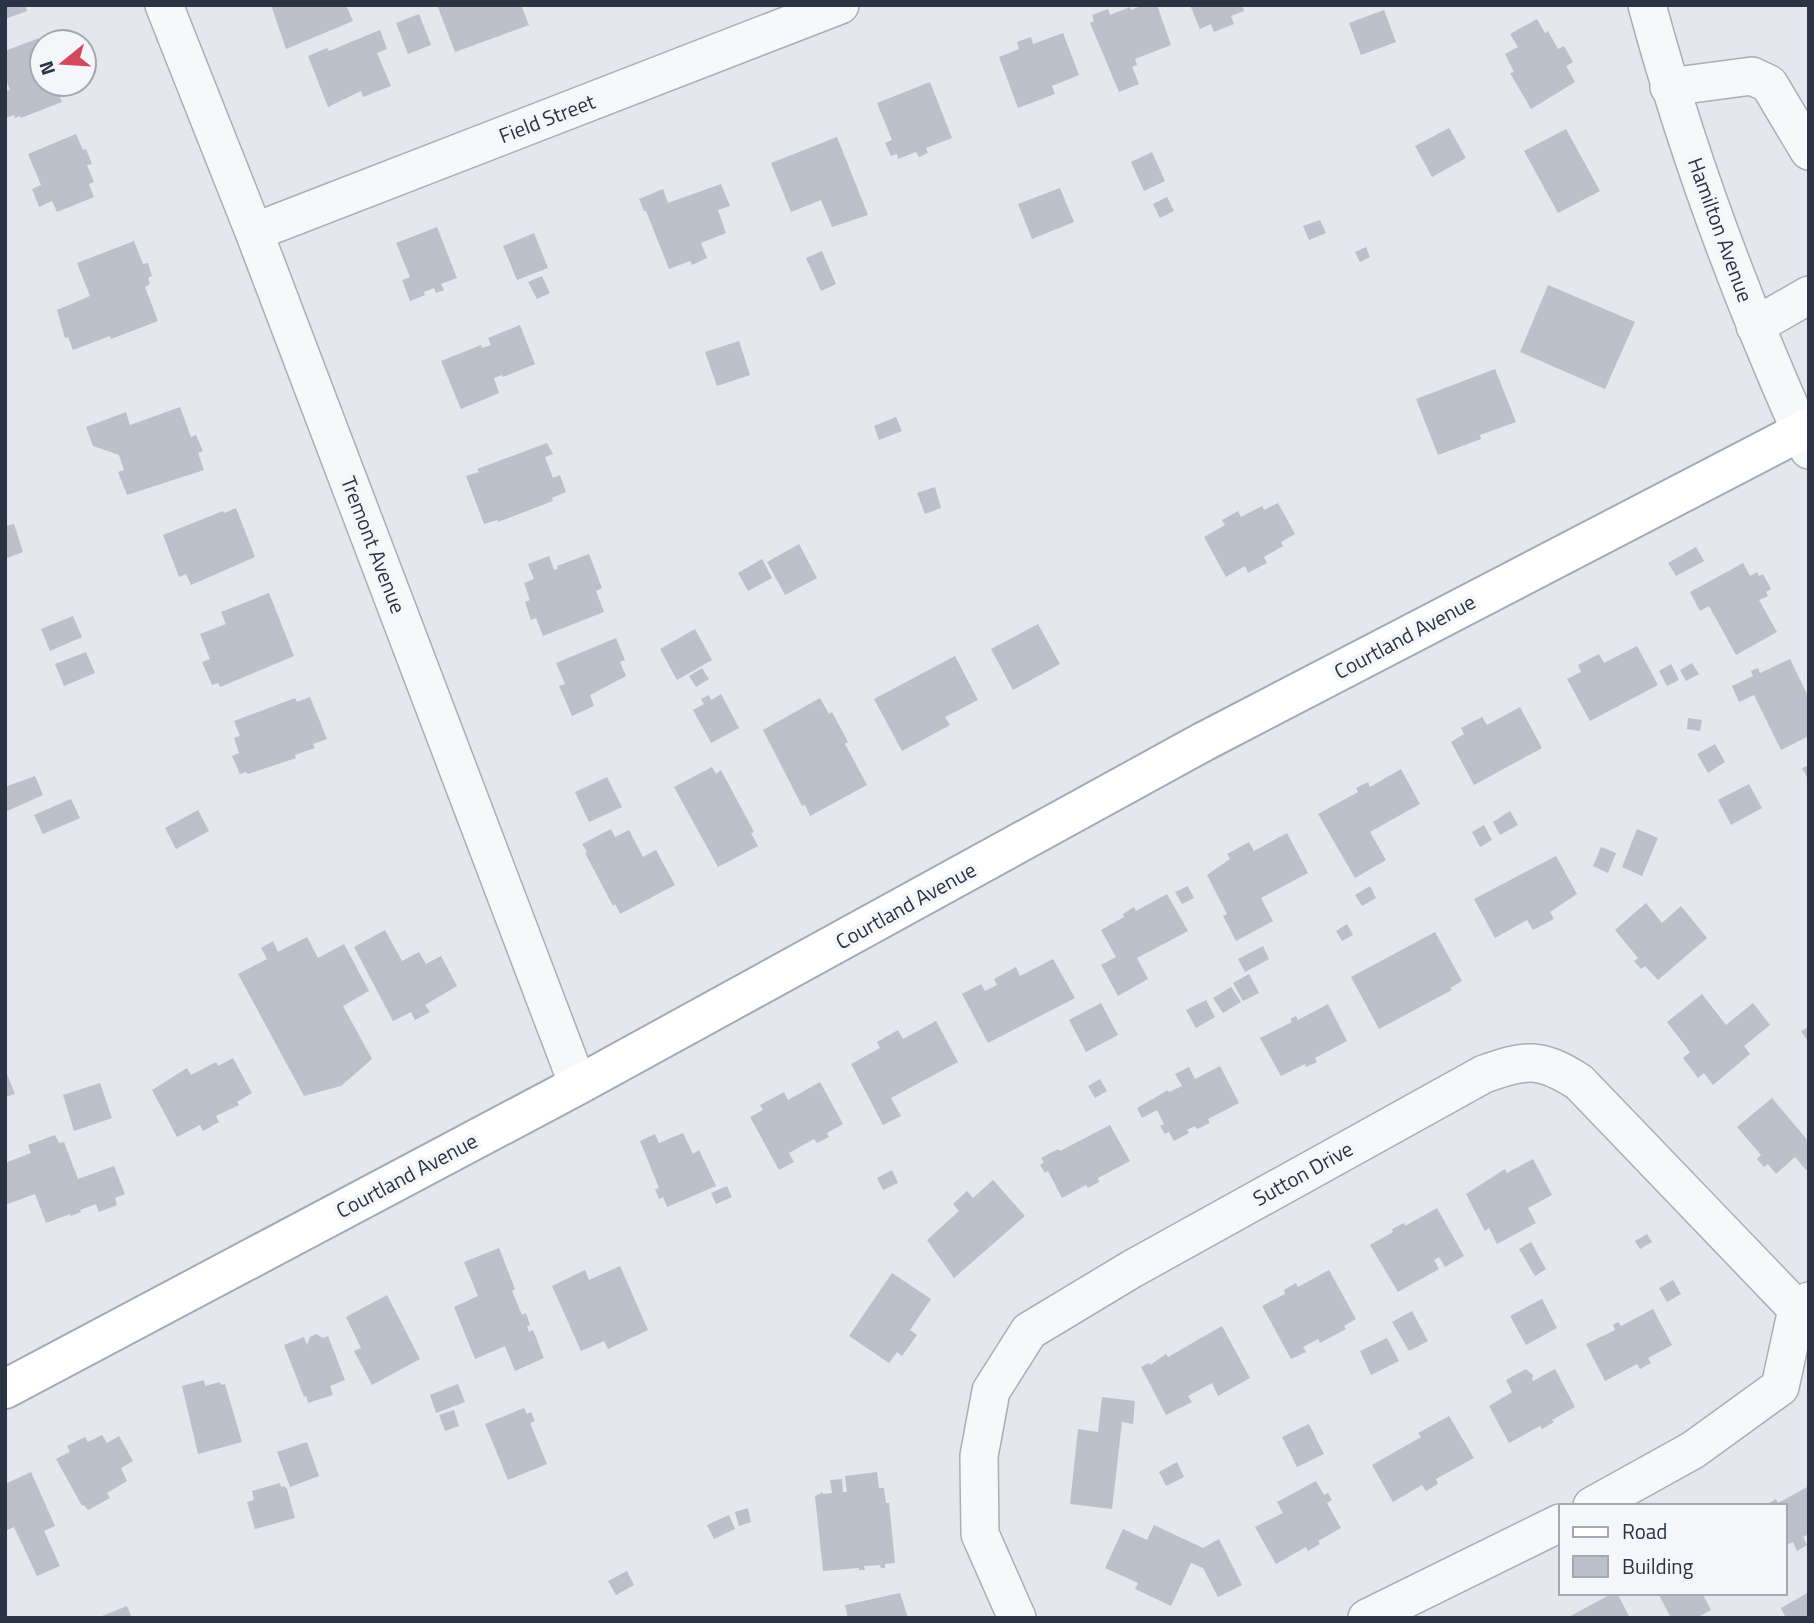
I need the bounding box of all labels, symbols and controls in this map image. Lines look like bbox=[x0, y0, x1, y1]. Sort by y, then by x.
north arrow bbox=[28, 28, 98, 98]
text: N bbox=[31, 58, 62, 79]
street label: Field Street bbox=[494, 85, 600, 151]
street label: Hamilton Avenue bbox=[1680, 153, 1762, 306]
street label: Tremont Avenue bbox=[333, 471, 415, 618]
street label: Courtland Avenue bbox=[1328, 585, 1481, 687]
street label: Courtland Avenue bbox=[829, 853, 982, 957]
street label: Courtland Avenue bbox=[330, 1124, 483, 1226]
street label: Sutton Drive bbox=[1247, 1132, 1358, 1214]
legend bbox=[1559, 1504, 1786, 1595]
text: Road bbox=[1622, 1515, 1667, 1547]
text: Building bbox=[1622, 1550, 1694, 1582]

